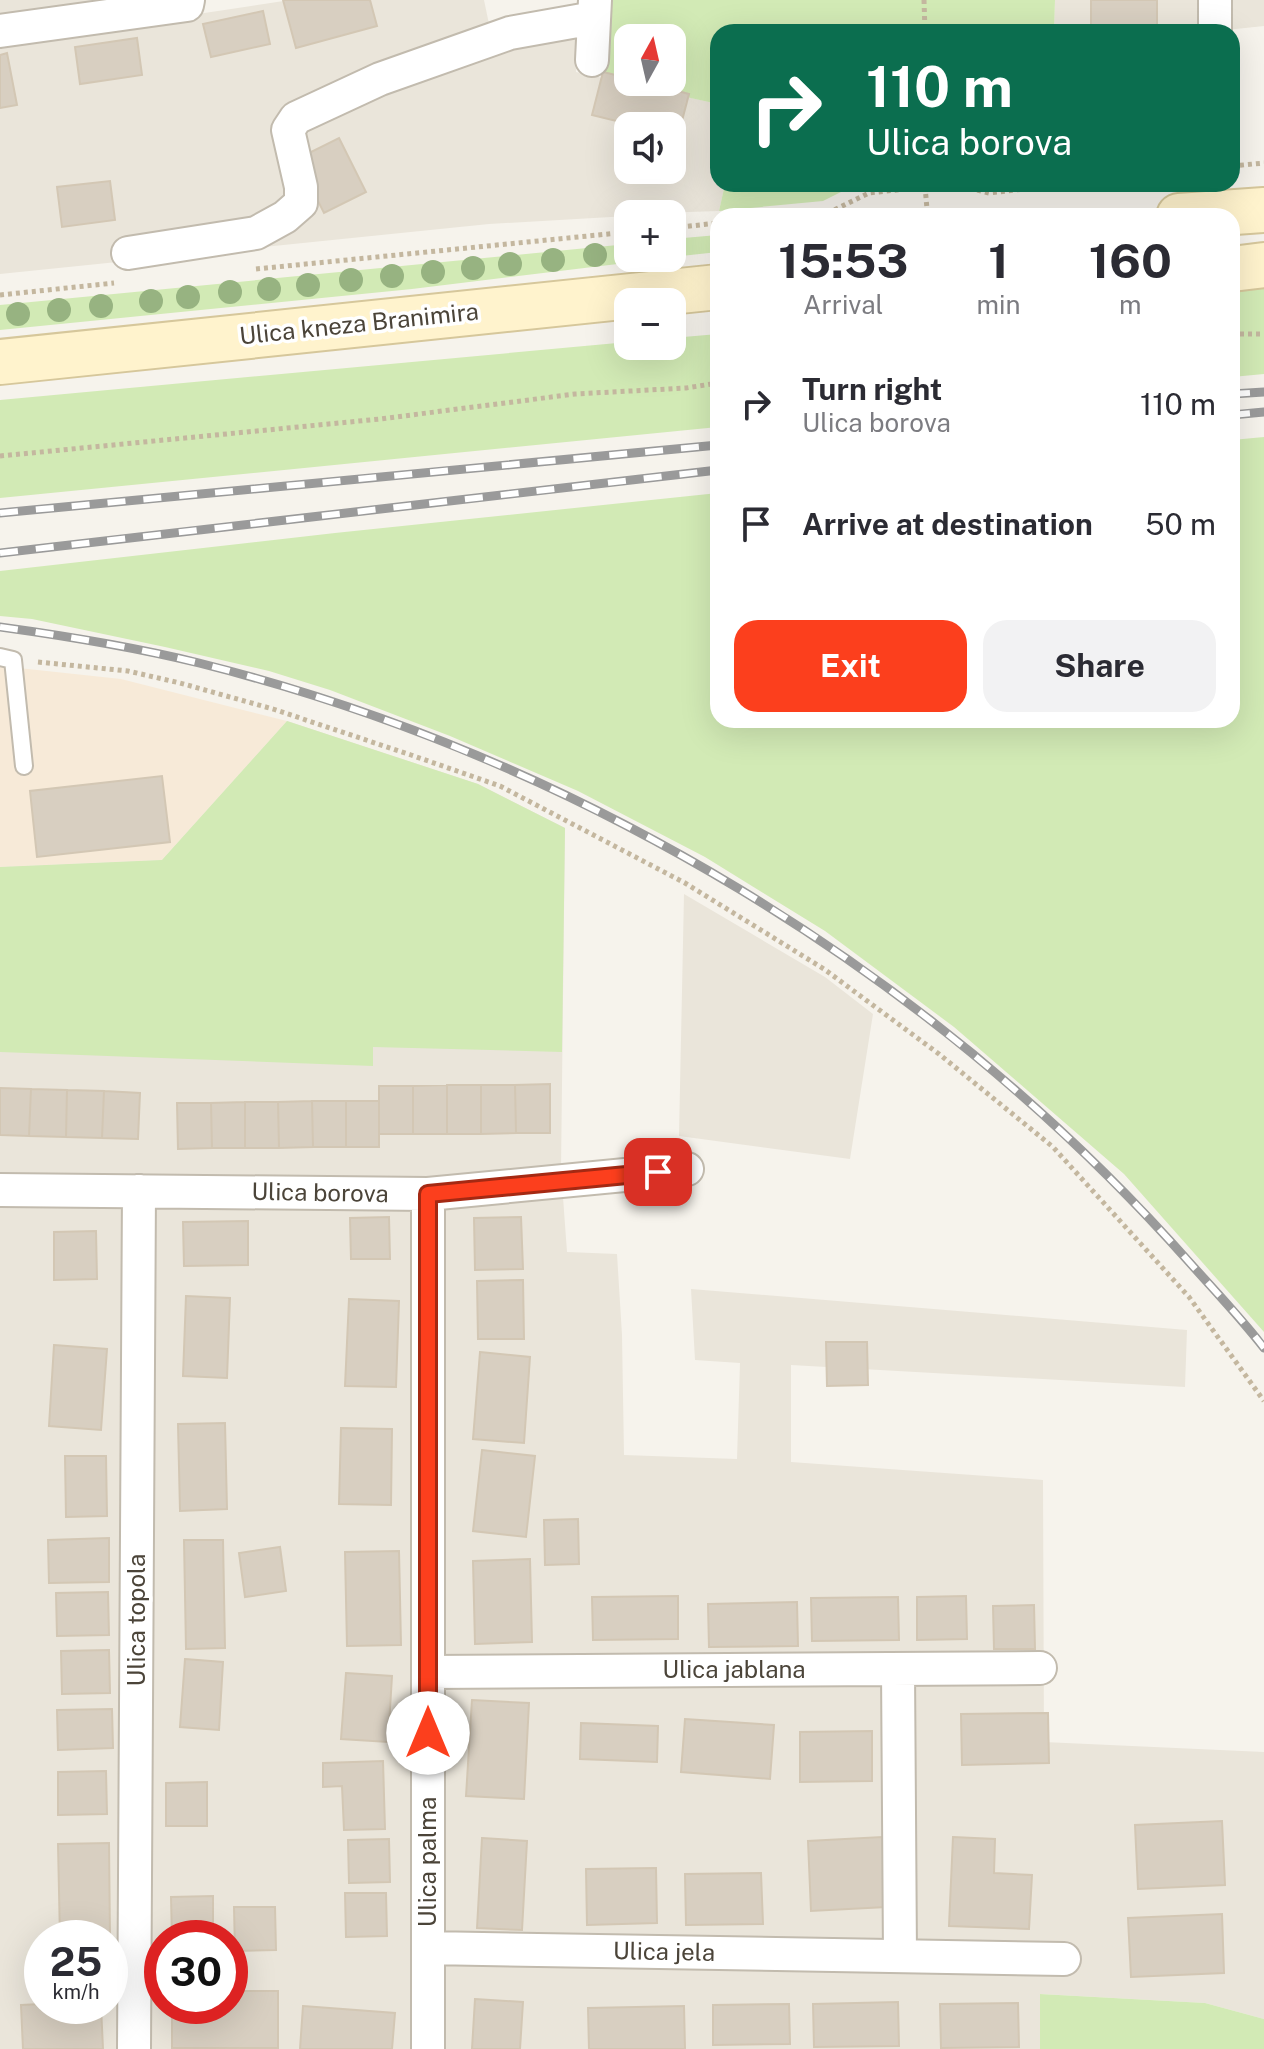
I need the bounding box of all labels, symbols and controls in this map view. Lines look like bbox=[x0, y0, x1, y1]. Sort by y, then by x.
north arrow bbox=[614, 24, 686, 96]
map controls bbox=[614, 24, 686, 360]
text: 110 m bbox=[866, 54, 1013, 120]
icon: right bbox=[734, 56, 838, 160]
button: sound bbox=[614, 112, 686, 184]
text: Ulica borova bbox=[866, 121, 1072, 163]
button: + bbox=[614, 200, 686, 272]
text: 15:53 bbox=[778, 232, 908, 289]
text: 1 bbox=[988, 232, 1009, 289]
text: 160 bbox=[1089, 232, 1172, 289]
button: − bbox=[614, 288, 686, 360]
text: Arrival bbox=[803, 289, 883, 320]
text: min bbox=[977, 289, 1021, 320]
text: m bbox=[1119, 289, 1142, 320]
street label: Ulica kneza Branimira bbox=[238, 297, 480, 350]
text: Turn right bbox=[802, 371, 942, 407]
icon: right bbox=[734, 382, 778, 426]
text: 110 m bbox=[1140, 386, 1216, 422]
text: Ulica borova bbox=[802, 407, 951, 438]
icon: arrive bbox=[734, 502, 778, 546]
text: Arrive at destination bbox=[802, 506, 1093, 542]
text: 50 m bbox=[1145, 506, 1216, 542]
button: Exit bbox=[734, 620, 967, 712]
button: Share bbox=[983, 620, 1216, 712]
pin bbox=[624, 1138, 692, 1206]
icon: arrive bbox=[636, 1150, 680, 1194]
street label: Ulica borova bbox=[251, 1177, 389, 1207]
street label: Ulica topola bbox=[122, 1554, 150, 1686]
street label: Ulica jablana bbox=[662, 1655, 806, 1683]
position arrow bbox=[386, 1691, 470, 1775]
street label: Ulica palma bbox=[413, 1797, 441, 1927]
speed limit sign: 30 bbox=[144, 1920, 248, 2024]
street label: Ulica jela bbox=[613, 1936, 715, 1966]
text: 25 bbox=[50, 1938, 102, 1985]
text: km/h bbox=[52, 1980, 100, 2004]

